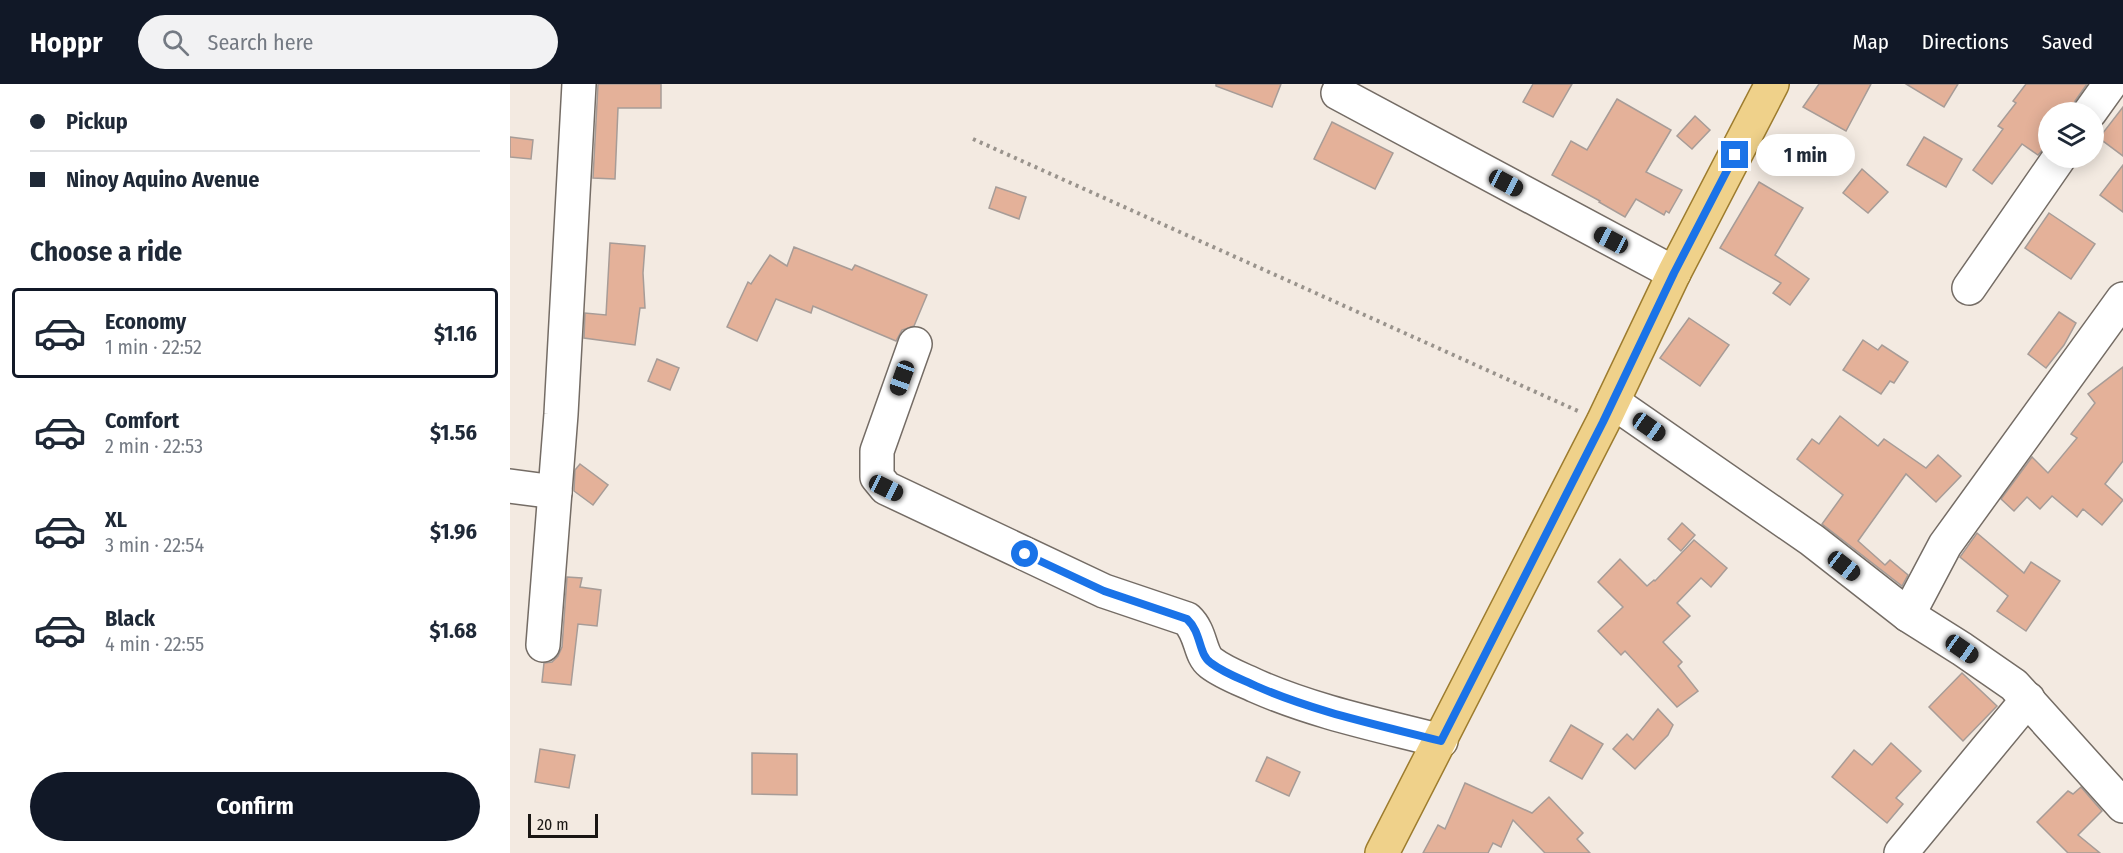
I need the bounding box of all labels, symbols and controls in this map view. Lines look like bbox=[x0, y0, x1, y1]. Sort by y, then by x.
search box bbox=[138, 15, 558, 69]
text: Hoppr bbox=[30, 26, 102, 59]
icon: search bbox=[159, 26, 192, 59]
text: Search here bbox=[207, 29, 313, 56]
text: Map bbox=[1852, 29, 1889, 55]
text: Directions bbox=[1922, 29, 2009, 55]
text: Saved bbox=[2042, 29, 2093, 55]
map controls bbox=[2038, 102, 2104, 168]
button: layers bbox=[2038, 102, 2104, 168]
text: Pickup bbox=[66, 108, 128, 135]
callout: 1 min bbox=[1756, 134, 1855, 176]
route end bbox=[1721, 141, 1748, 168]
text: 1 min bbox=[1784, 143, 1827, 167]
text: Ninoy Aquino Avenue bbox=[66, 166, 259, 193]
car bbox=[1486, 167, 1526, 199]
car bbox=[1591, 224, 1631, 256]
text: Choose a ride bbox=[30, 236, 182, 268]
icon: car bbox=[33, 306, 87, 360]
text: Economy bbox=[105, 308, 186, 335]
text: $1.16 bbox=[434, 320, 477, 347]
text: 1 min · 22:52 bbox=[105, 335, 202, 359]
car bbox=[887, 358, 917, 398]
icon: car bbox=[33, 405, 87, 459]
text: Comfort bbox=[105, 407, 179, 434]
car bbox=[1629, 409, 1669, 445]
text: $1.56 bbox=[430, 419, 477, 446]
text: 2 min · 22:53 bbox=[105, 434, 203, 458]
car bbox=[866, 472, 906, 504]
icon: car bbox=[33, 504, 87, 558]
text: XL bbox=[105, 506, 127, 533]
text: $1.96 bbox=[430, 518, 477, 545]
text: 3 min · 22:54 bbox=[105, 533, 204, 557]
route start bbox=[1011, 540, 1038, 567]
car bbox=[1824, 548, 1864, 584]
icon: car bbox=[33, 603, 87, 657]
text: Black bbox=[105, 605, 155, 632]
text: $1.68 bbox=[430, 617, 477, 644]
car bbox=[1942, 631, 1982, 667]
text: 4 min · 22:55 bbox=[105, 632, 204, 656]
button: Confirm bbox=[30, 772, 480, 841]
scale bar bbox=[528, 811, 598, 838]
text: 20 m bbox=[537, 815, 568, 834]

